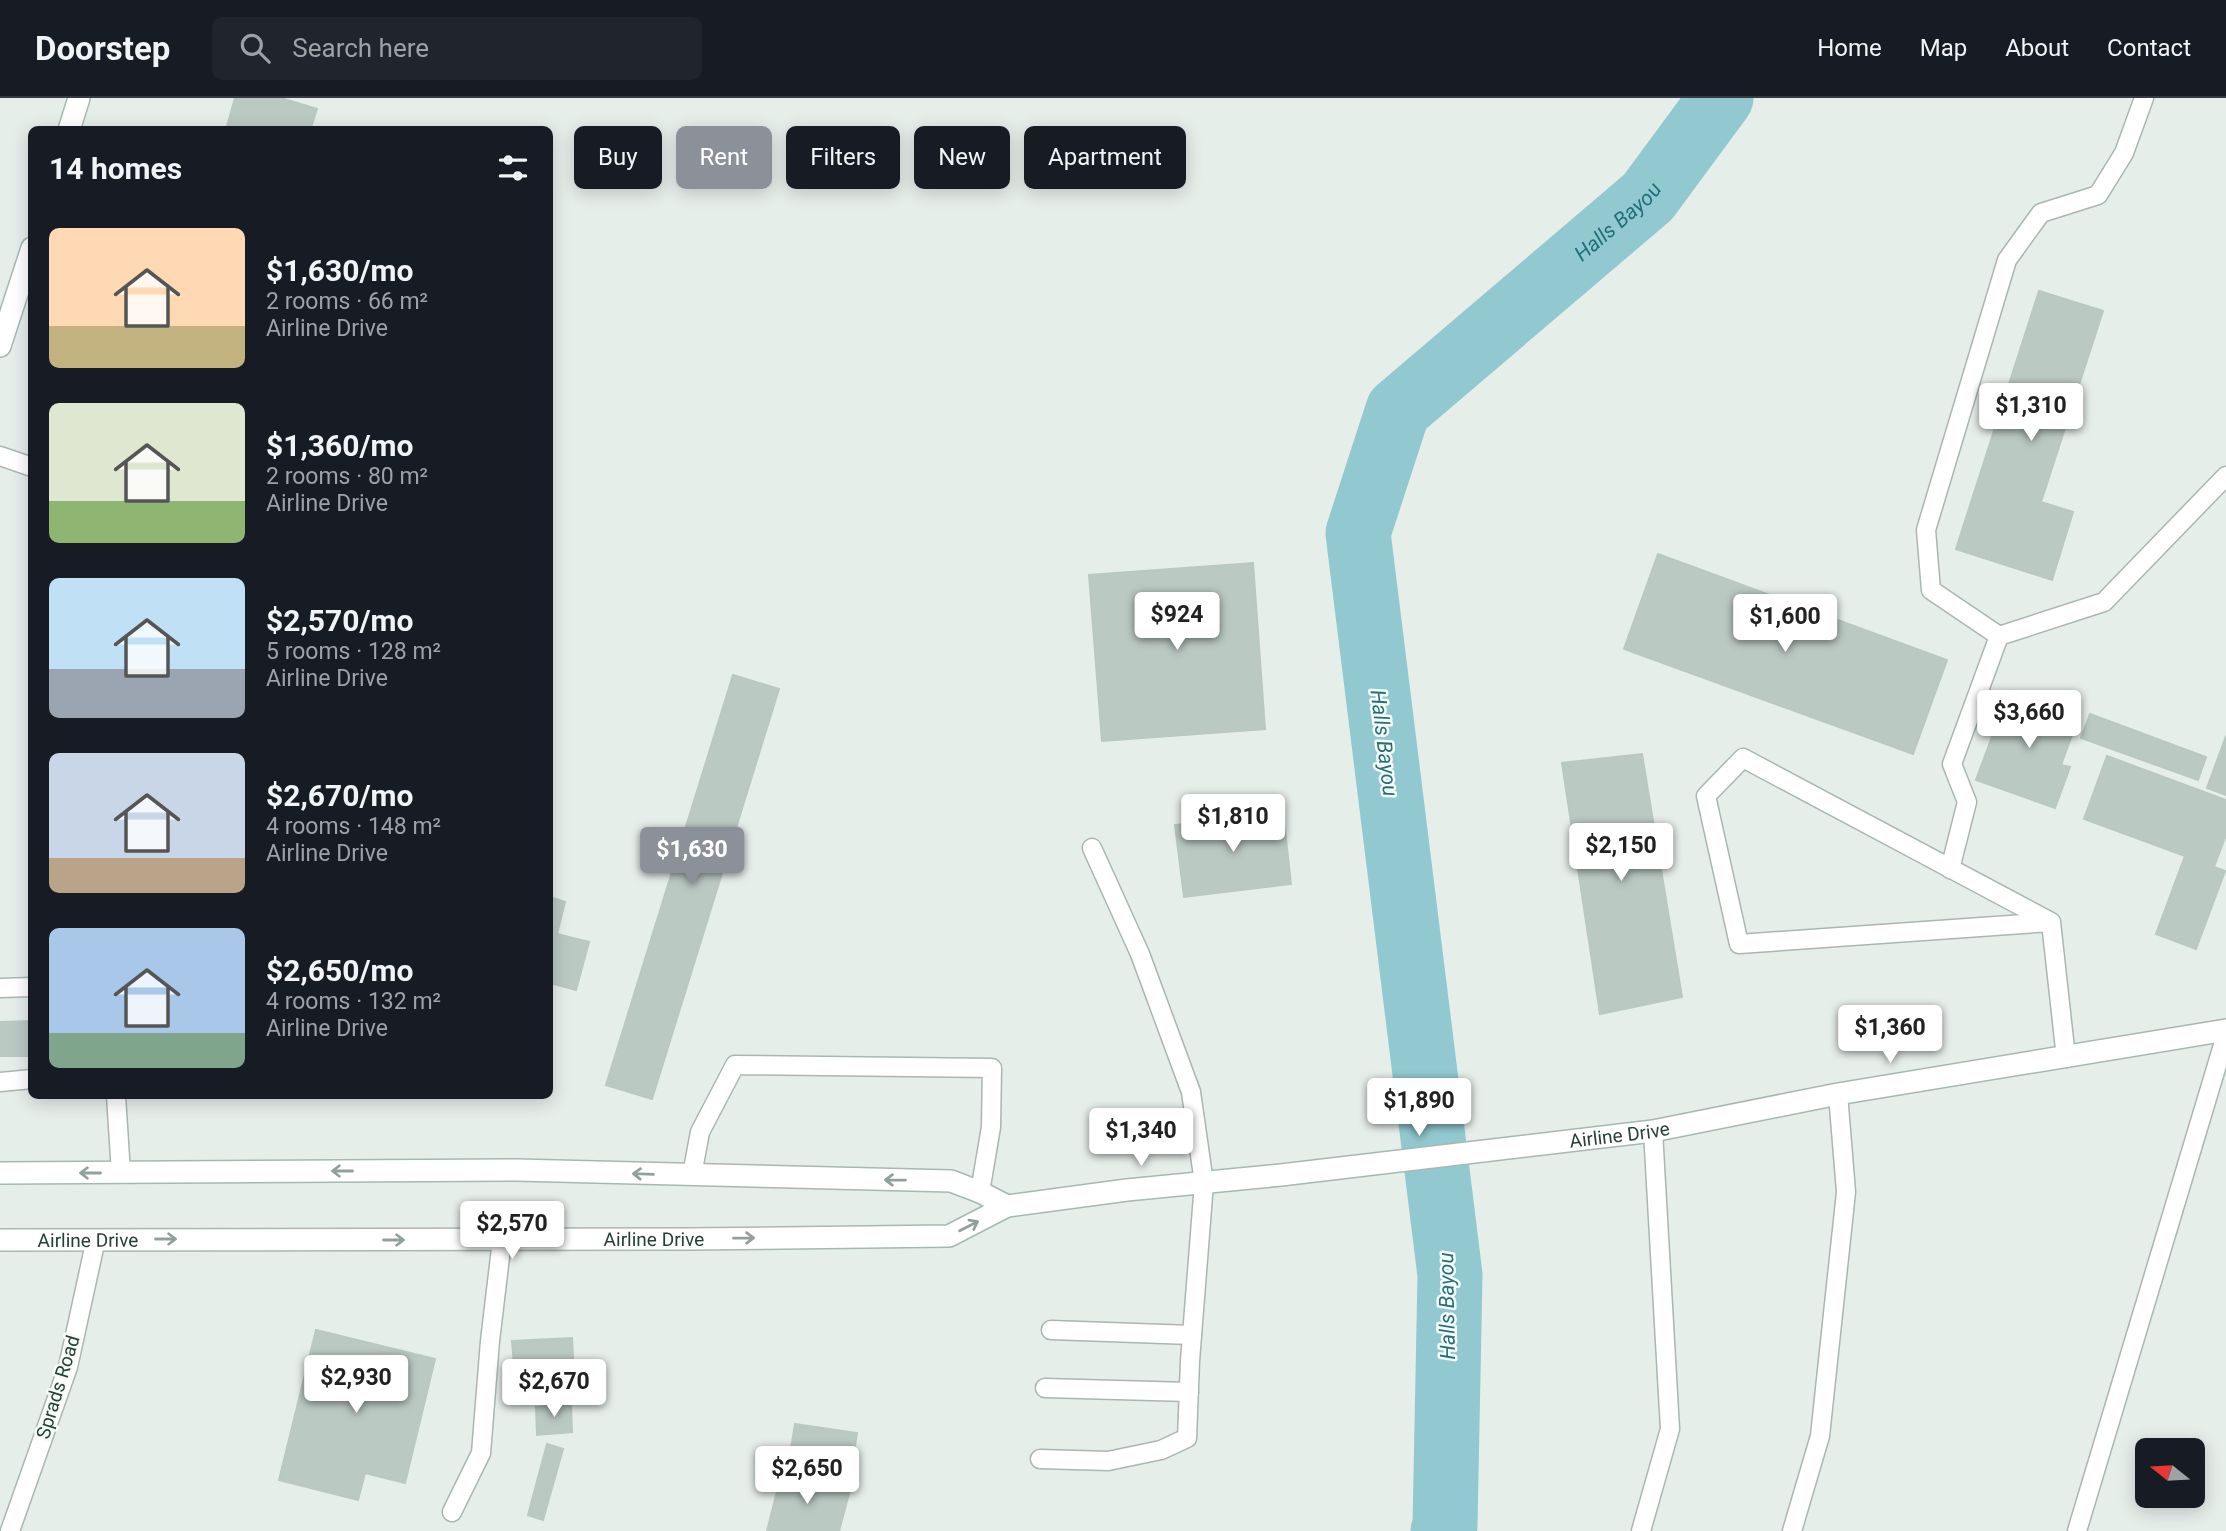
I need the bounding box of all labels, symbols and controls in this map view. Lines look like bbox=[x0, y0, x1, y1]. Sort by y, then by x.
search box bbox=[212, 17, 702, 80]
text: Doorstep bbox=[35, 29, 170, 68]
icon: search bbox=[236, 29, 274, 67]
text: Search here bbox=[292, 33, 429, 63]
text: Home bbox=[1817, 34, 1882, 62]
text: Map bbox=[1920, 34, 1967, 62]
text: About bbox=[2005, 34, 2069, 62]
text: Contact bbox=[2107, 34, 2191, 62]
chip: Buy bbox=[574, 126, 662, 189]
chip: Rent bbox=[676, 126, 772, 189]
chip: Filters bbox=[786, 126, 900, 189]
chip: New bbox=[914, 126, 1010, 189]
chip: Apartment bbox=[1024, 126, 1186, 189]
icon: filters bbox=[494, 149, 532, 187]
text: 14 homes bbox=[49, 151, 182, 186]
water label: Halls Bayou bbox=[1570, 178, 1666, 266]
text: $1,630/mo bbox=[266, 253, 414, 288]
icon: home bbox=[105, 256, 189, 340]
text: 2 rooms · 66 m² bbox=[266, 288, 428, 315]
text: Airline Drive bbox=[266, 315, 388, 342]
pin: $1,310 bbox=[1974, 384, 2088, 443]
text: $1,310 bbox=[1995, 392, 2067, 419]
text: $1,360/mo bbox=[266, 428, 414, 463]
icon: home bbox=[105, 431, 189, 515]
text: 2 rooms · 80 m² bbox=[266, 463, 428, 490]
text: Airline Drive bbox=[266, 490, 388, 517]
pin: $924 bbox=[1136, 592, 1218, 652]
pin: $1,600 bbox=[1728, 594, 1842, 654]
text: $924 bbox=[1151, 601, 1203, 628]
text: $2,570/mo bbox=[266, 603, 414, 638]
text: $1,600 bbox=[1749, 603, 1821, 630]
icon: home bbox=[105, 606, 189, 690]
text: 5 rooms · 128 m² bbox=[266, 638, 441, 665]
text: Airline Drive bbox=[266, 665, 388, 692]
water label: Halls Bayou bbox=[1366, 688, 1402, 798]
pin: $3,660 bbox=[1972, 690, 2086, 750]
text: $3,660 bbox=[1993, 699, 2065, 726]
text: $2,670/mo bbox=[266, 778, 414, 813]
icon: home bbox=[105, 781, 189, 865]
pin: $1,810 bbox=[1176, 794, 1290, 854]
text: $1,810 bbox=[1197, 803, 1269, 830]
text: 4 rooms · 148 m² bbox=[266, 813, 441, 840]
pin: $2,150 bbox=[1564, 824, 1678, 883]
pin: $1,630 bbox=[635, 828, 749, 887]
text: $2,150 bbox=[1585, 832, 1657, 859]
text: $1,630 bbox=[656, 836, 728, 863]
text: Airline Drive bbox=[266, 840, 388, 867]
text: $2,650/mo bbox=[266, 953, 414, 988]
icon: home bbox=[105, 956, 189, 1040]
text: 4 rooms · 132 m² bbox=[266, 988, 441, 1015]
pin: $1,360 bbox=[1833, 1006, 1947, 1065]
text: $1,360 bbox=[1854, 1014, 1926, 1041]
text: Airline Drive bbox=[266, 1015, 388, 1042]
pin: $1,890 bbox=[1362, 1079, 1476, 1138]
text: $1,890 bbox=[1383, 1087, 1455, 1114]
pin: $1,340 bbox=[1084, 1108, 1198, 1168]
street label: Airline Drive bbox=[1568, 1116, 1672, 1152]
text: $1,340 bbox=[1105, 1117, 1177, 1144]
one-way arrow bbox=[331, 1164, 354, 1178]
one-way arrow bbox=[79, 1166, 102, 1180]
one-way arrow bbox=[632, 1167, 655, 1180]
one-way arrow bbox=[884, 1173, 907, 1187]
pin: $2,570 bbox=[455, 1202, 569, 1261]
text: $2,570 bbox=[476, 1210, 548, 1237]
one-way arrow bbox=[958, 1218, 979, 1232]
street label: Airline Drive bbox=[604, 1227, 705, 1251]
street label: Airline Drive bbox=[38, 1228, 138, 1251]
one-way arrow bbox=[154, 1232, 177, 1246]
one-way arrow bbox=[732, 1232, 755, 1245]
one-way arrow bbox=[382, 1233, 405, 1247]
water label: Halls Bayou bbox=[1434, 1252, 1460, 1360]
street label: Sprads Road bbox=[31, 1332, 85, 1442]
pin: $2,930 bbox=[299, 1356, 413, 1415]
pin: $2,670 bbox=[497, 1360, 611, 1419]
text: $2,930 bbox=[320, 1364, 392, 1391]
text: $2,670 bbox=[518, 1368, 590, 1395]
north arrow bbox=[2135, 1438, 2205, 1508]
map controls bbox=[2135, 1438, 2205, 1508]
pin: $2,650 bbox=[750, 1446, 864, 1506]
text: $2,650 bbox=[771, 1455, 843, 1482]

